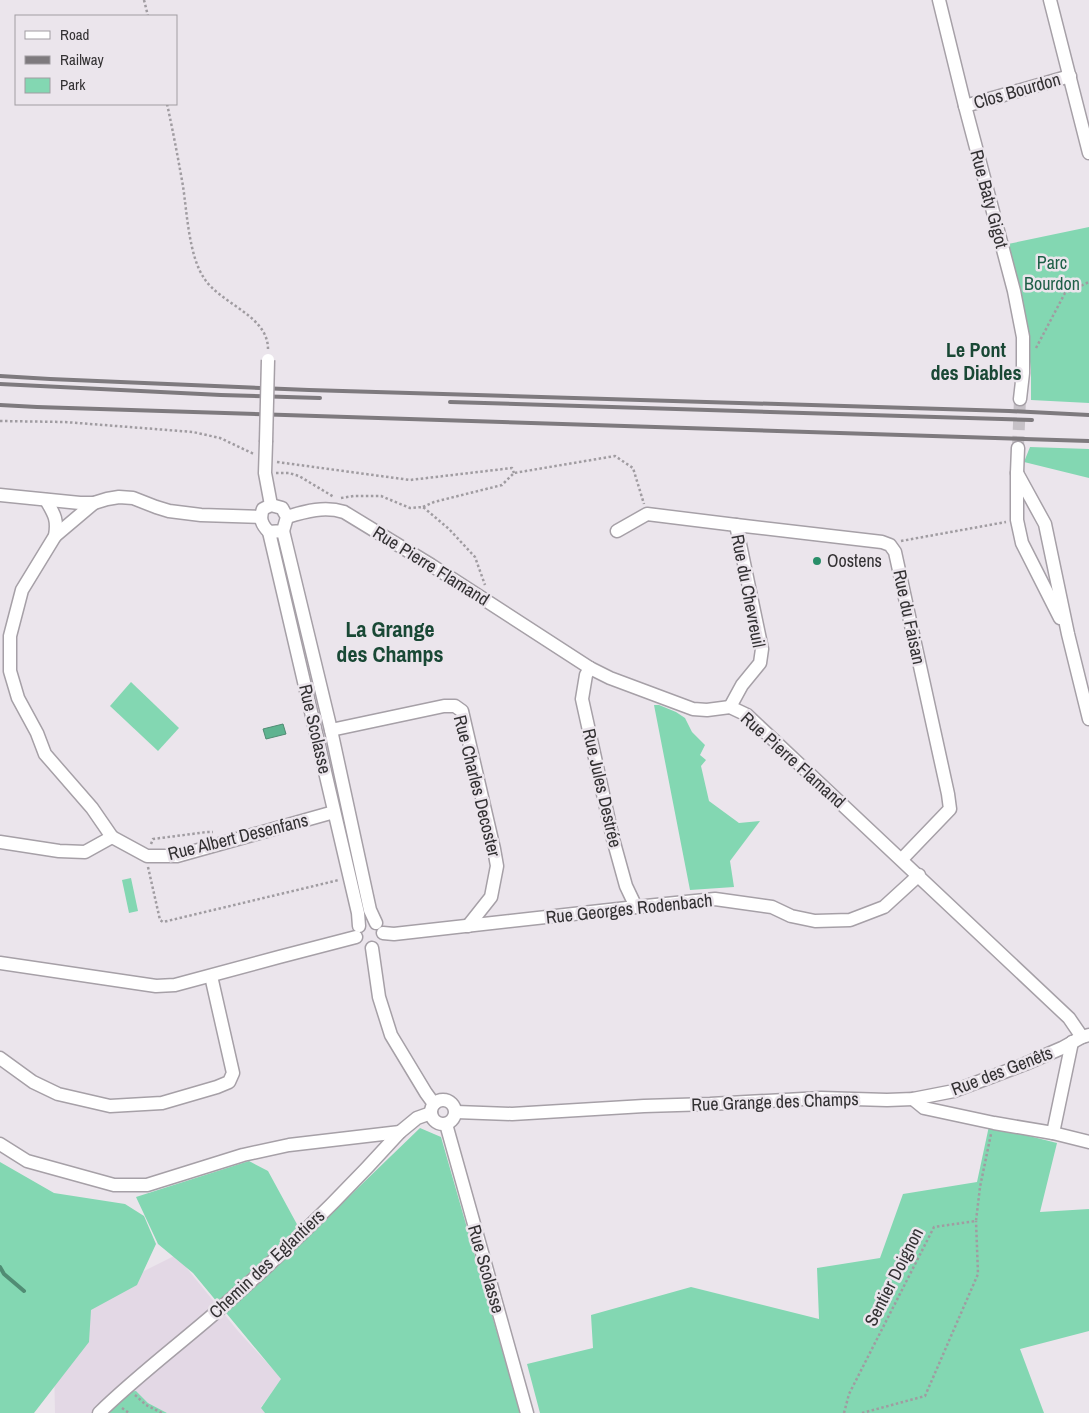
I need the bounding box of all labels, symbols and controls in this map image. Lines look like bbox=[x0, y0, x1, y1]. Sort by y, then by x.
legend bbox=[15, 15, 178, 105]
text: Road bbox=[60, 24, 89, 45]
text: Railway bbox=[60, 49, 105, 70]
street label: Clos Bourdon bbox=[970, 66, 1063, 115]
text: Park bbox=[60, 74, 86, 95]
street label: Rue Baty Gigot bbox=[964, 147, 1015, 251]
park label: Parc Bourdon bbox=[1024, 250, 1080, 296]
district label: Le Pont des Diables bbox=[930, 336, 1022, 386]
street label: Rue Pierre Flamand bbox=[368, 520, 494, 611]
street label: Rue du Chevreuil bbox=[725, 532, 772, 650]
place label: Oostens bbox=[827, 548, 882, 573]
marker: Oostens bbox=[811, 555, 823, 567]
street label: Rue du Faisan bbox=[887, 567, 932, 666]
district label: La Grange des Champs bbox=[336, 614, 444, 669]
street label: Rue Scolasse bbox=[293, 682, 338, 776]
street label: Rue Pierre Flamand bbox=[736, 706, 851, 813]
street label: Rue Charles Decoster bbox=[448, 712, 507, 859]
street label: Rue Jules Destrée bbox=[577, 726, 628, 850]
street label: Rue Albert Desenfans bbox=[165, 807, 311, 866]
street label: Rue Georges Rodenbach bbox=[544, 887, 713, 930]
street label: Rue des Genêts bbox=[948, 1040, 1056, 1101]
street label: Rue Grange des Champs bbox=[691, 1086, 859, 1117]
street label: Chemin des Eglantiers bbox=[203, 1203, 330, 1324]
street label: Rue Scolasse bbox=[462, 1222, 511, 1316]
street label: Sentier Doignon bbox=[858, 1223, 929, 1330]

